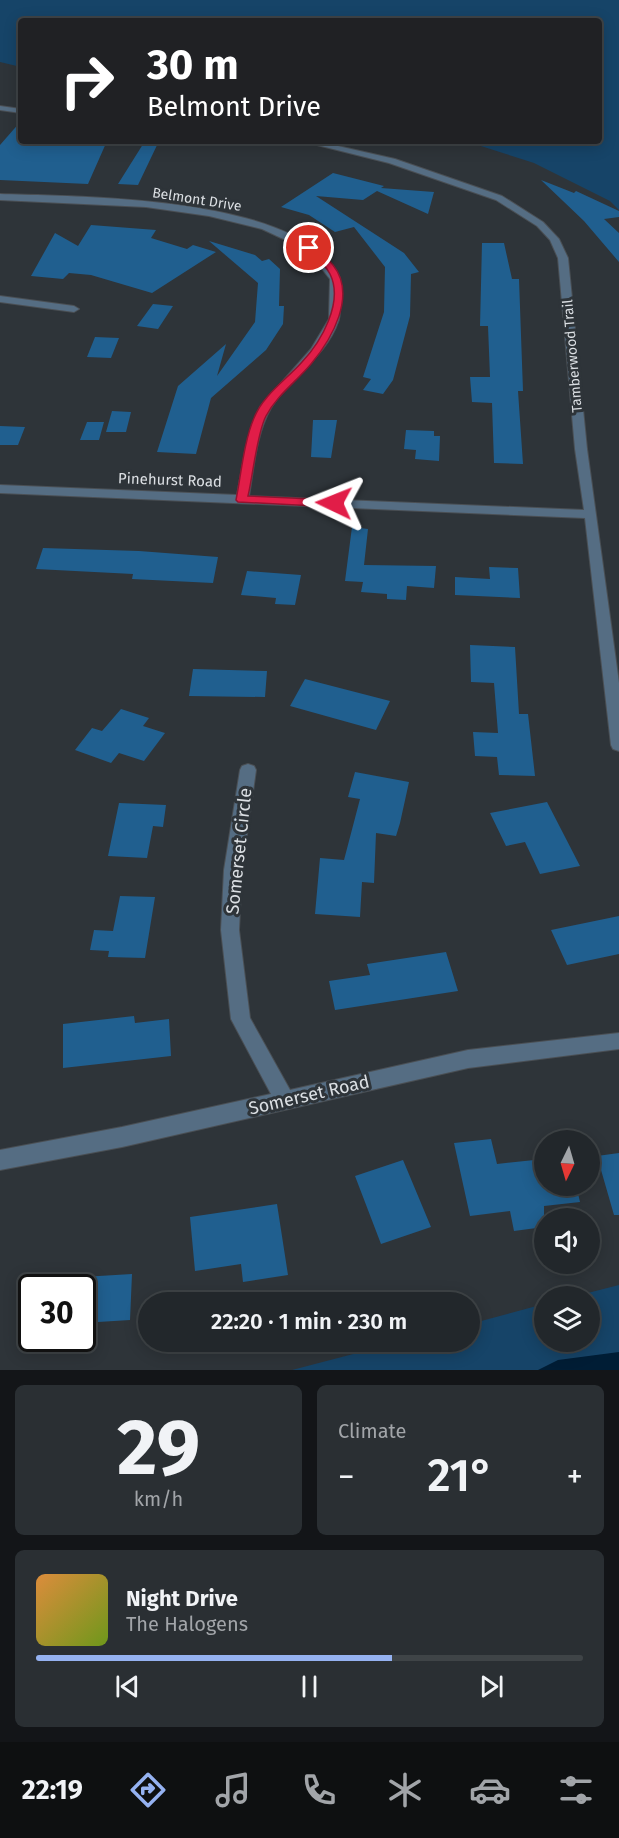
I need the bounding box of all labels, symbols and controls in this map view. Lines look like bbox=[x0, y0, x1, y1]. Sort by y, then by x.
text: 30 m bbox=[147, 40, 239, 90]
icon: right bbox=[48, 42, 126, 120]
text: Belmont Drive bbox=[147, 91, 321, 123]
street label: Belmont Drive bbox=[151, 184, 243, 215]
pin bbox=[283, 222, 334, 273]
icon: arrive bbox=[292, 231, 325, 264]
street label: Tamberwood Trail bbox=[559, 299, 586, 413]
street label: Pinehurst Road bbox=[118, 469, 222, 491]
position arrow bbox=[302, 471, 366, 535]
street label: Somerset Circle bbox=[221, 787, 257, 915]
street label: Somerset Road bbox=[246, 1070, 372, 1120]
north arrow bbox=[534, 1130, 600, 1196]
map controls bbox=[534, 1130, 600, 1352]
button: sound bbox=[534, 1208, 600, 1274]
speed limit sign: 30 bbox=[18, 1274, 96, 1352]
button: layers bbox=[534, 1286, 600, 1352]
text: 22:20 · 1 min · 230 m bbox=[211, 1308, 407, 1335]
text: 29 bbox=[117, 1401, 200, 1495]
text: Climate bbox=[338, 1419, 406, 1443]
text: 21° bbox=[428, 1449, 494, 1503]
text: − bbox=[338, 1457, 355, 1497]
text: + bbox=[567, 1457, 583, 1497]
text: km/h bbox=[134, 1487, 183, 1511]
text: Night Drive bbox=[126, 1585, 238, 1612]
text: The Halogens bbox=[126, 1612, 248, 1636]
icon: previous bbox=[111, 1670, 144, 1703]
icon: pause bbox=[293, 1670, 326, 1703]
icon: next bbox=[475, 1670, 508, 1703]
icon: directions bbox=[127, 1769, 169, 1811]
icon: music bbox=[212, 1769, 254, 1811]
icon: phone bbox=[298, 1769, 340, 1811]
icon: climate bbox=[384, 1769, 426, 1811]
icon: car bbox=[469, 1769, 511, 1811]
icon: filters bbox=[555, 1769, 597, 1811]
text: 22:19 bbox=[22, 1774, 83, 1806]

